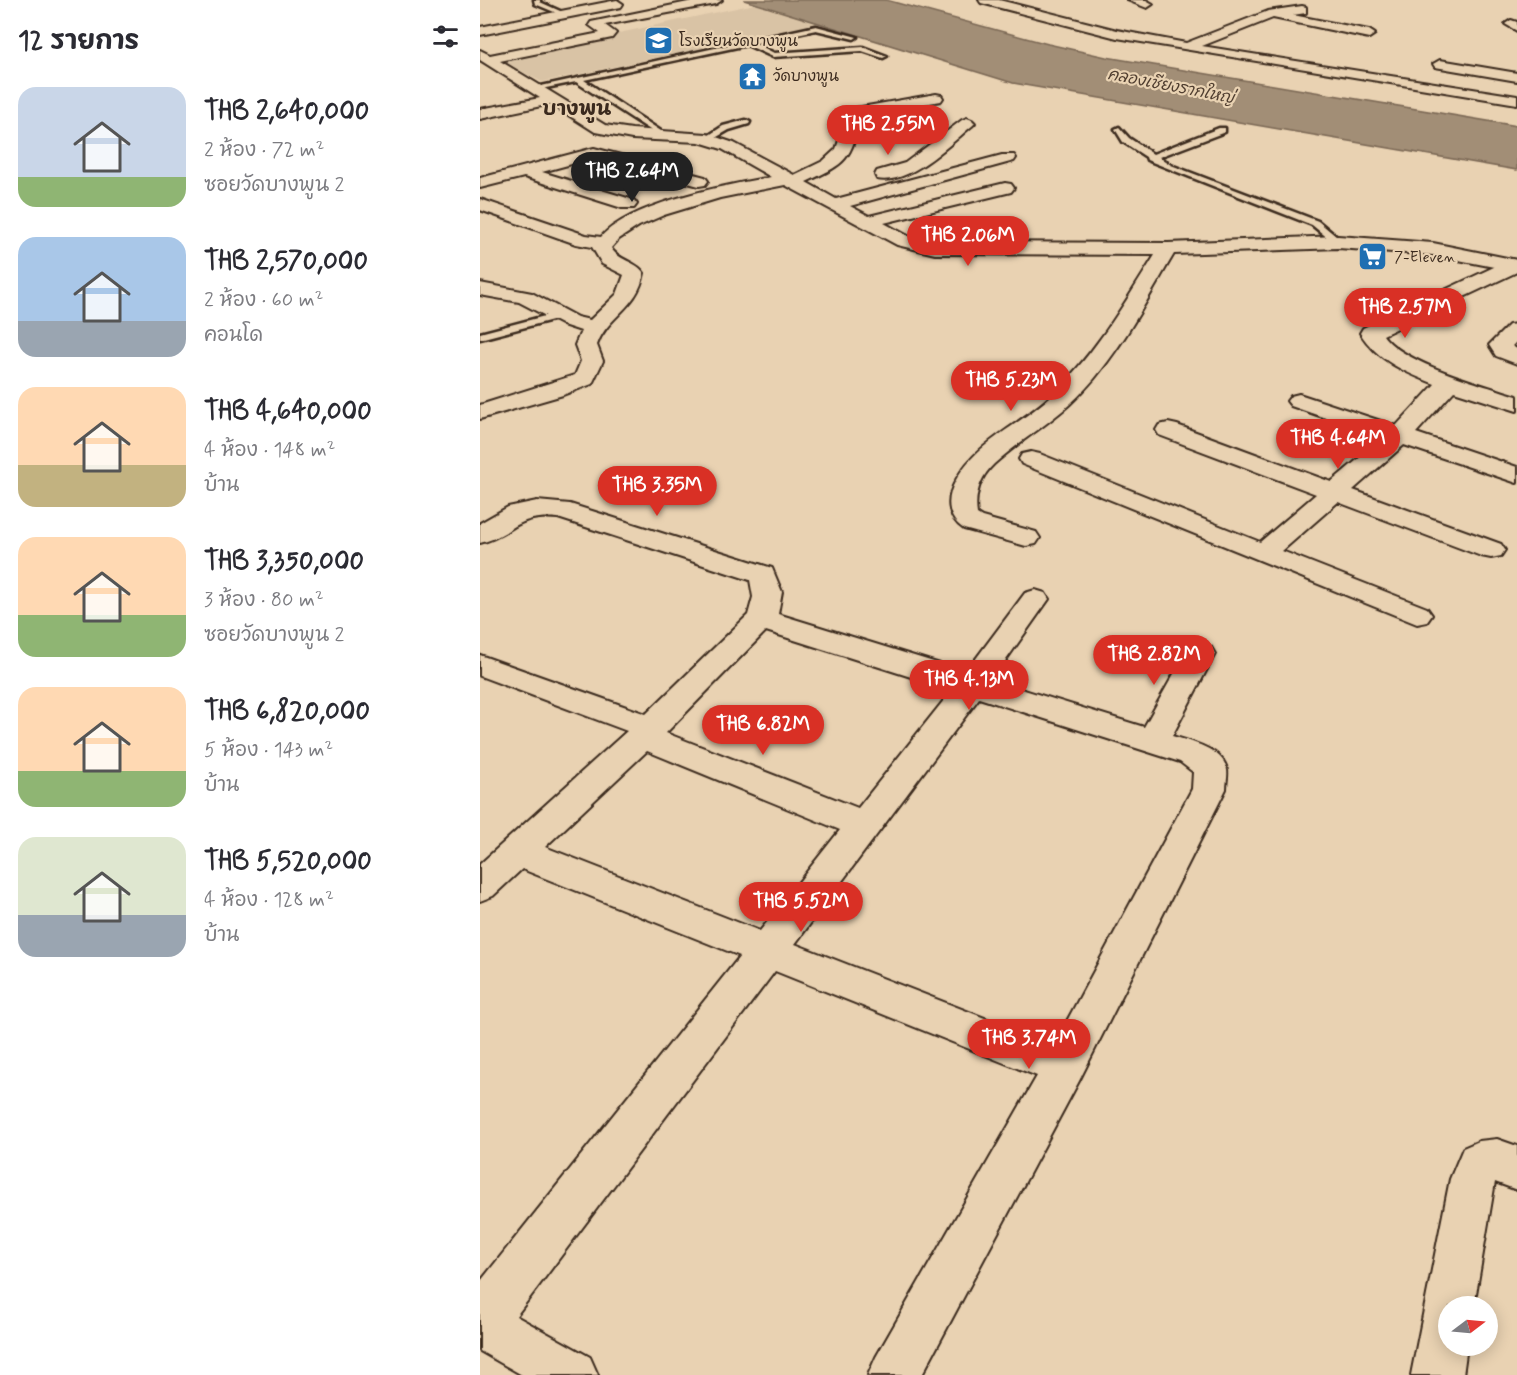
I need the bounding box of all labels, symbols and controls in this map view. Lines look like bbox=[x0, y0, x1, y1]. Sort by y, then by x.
icon: filters bbox=[429, 20, 462, 53]
text: 12 รายการ bbox=[18, 25, 139, 59]
school or university icon: โรงเรียนวัดบางพูน bbox=[642, 25, 674, 57]
place label: โรงเรียนวัดบางพูน bbox=[679, 31, 798, 52]
temple icon: วัดบางพูน bbox=[736, 60, 768, 92]
water label: คลองเชียงรากใหญ่ bbox=[1106, 63, 1239, 110]
place label: วัดบางพูน bbox=[773, 67, 839, 87]
text: THB 2,640,000 bbox=[204, 95, 369, 129]
district label: บางพูน bbox=[543, 96, 611, 123]
pin: THB 2.55M bbox=[819, 105, 957, 156]
icon: home bbox=[66, 111, 138, 183]
text: THB 2.55M bbox=[841, 111, 935, 138]
text: 2 ห้อง · 72 m² bbox=[204, 137, 324, 164]
pin: THB 2.64M bbox=[563, 152, 701, 203]
text: THB 2.64M bbox=[585, 158, 679, 185]
text: ซอยวัดบางพูน 2 bbox=[204, 172, 344, 199]
pin: THB 2.06M bbox=[899, 216, 1037, 267]
text: THB 2.06M bbox=[921, 222, 1015, 249]
supermarket icon: 7-Eleven bbox=[1357, 241, 1389, 273]
text: THB 2,570,000 bbox=[204, 245, 368, 279]
place label: 7-Eleven bbox=[1394, 248, 1456, 268]
icon: home bbox=[66, 261, 138, 333]
text: 2 ห้อง · 60 m² bbox=[204, 287, 323, 314]
pin: THB 2.57M bbox=[1336, 288, 1474, 339]
text: THB 2.57M bbox=[1358, 294, 1452, 321]
text: คอนโด bbox=[204, 322, 263, 349]
pin: THB 5.23M bbox=[942, 361, 1080, 412]
text: THB 5.23M bbox=[965, 367, 1057, 394]
text: THB 4,640,000 bbox=[204, 395, 372, 429]
icon: home bbox=[66, 411, 138, 483]
pin: THB 4.64M bbox=[1269, 419, 1407, 470]
text: THB 4.64M bbox=[1290, 425, 1386, 452]
text: 4 ห้อง · 148 m² bbox=[204, 437, 335, 464]
pin: THB 3.35M bbox=[588, 466, 726, 517]
text: บ้าน bbox=[204, 472, 239, 499]
text: THB 3.35M bbox=[612, 472, 702, 499]
text: THB 3,350,000 bbox=[204, 545, 364, 579]
icon: home bbox=[66, 561, 138, 633]
text: 3 ห้อง · 80 m² bbox=[204, 587, 324, 614]
text: ซอยวัดบางพูน 2 bbox=[204, 622, 344, 649]
pin: THB 2.82M bbox=[1085, 635, 1223, 686]
text: THB 2.82M bbox=[1107, 641, 1201, 668]
pin: THB 4.13M bbox=[900, 660, 1038, 711]
text: THB 4.13M bbox=[924, 666, 1014, 693]
text: THB 6,820,000 bbox=[204, 695, 370, 729]
pin: THB 6.82M bbox=[694, 705, 832, 756]
icon: home bbox=[66, 711, 138, 783]
text: THB 6.82M bbox=[716, 711, 810, 738]
text: 5 ห้อง · 143 m² bbox=[204, 737, 333, 764]
text: บ้าน bbox=[204, 772, 239, 799]
text: THB 5,520,000 bbox=[204, 845, 372, 879]
icon: home bbox=[66, 861, 138, 933]
pin: THB 5.52M bbox=[732, 882, 870, 933]
text: 4 ห้อง · 128 m² bbox=[204, 887, 334, 914]
text: THB 5.52M bbox=[753, 888, 849, 915]
text: บ้าน bbox=[204, 922, 239, 949]
pin: THB 3.74M bbox=[960, 1019, 1098, 1070]
text: THB 3.74M bbox=[981, 1025, 1077, 1052]
north arrow bbox=[1438, 1296, 1498, 1356]
map controls bbox=[1438, 1296, 1498, 1356]

